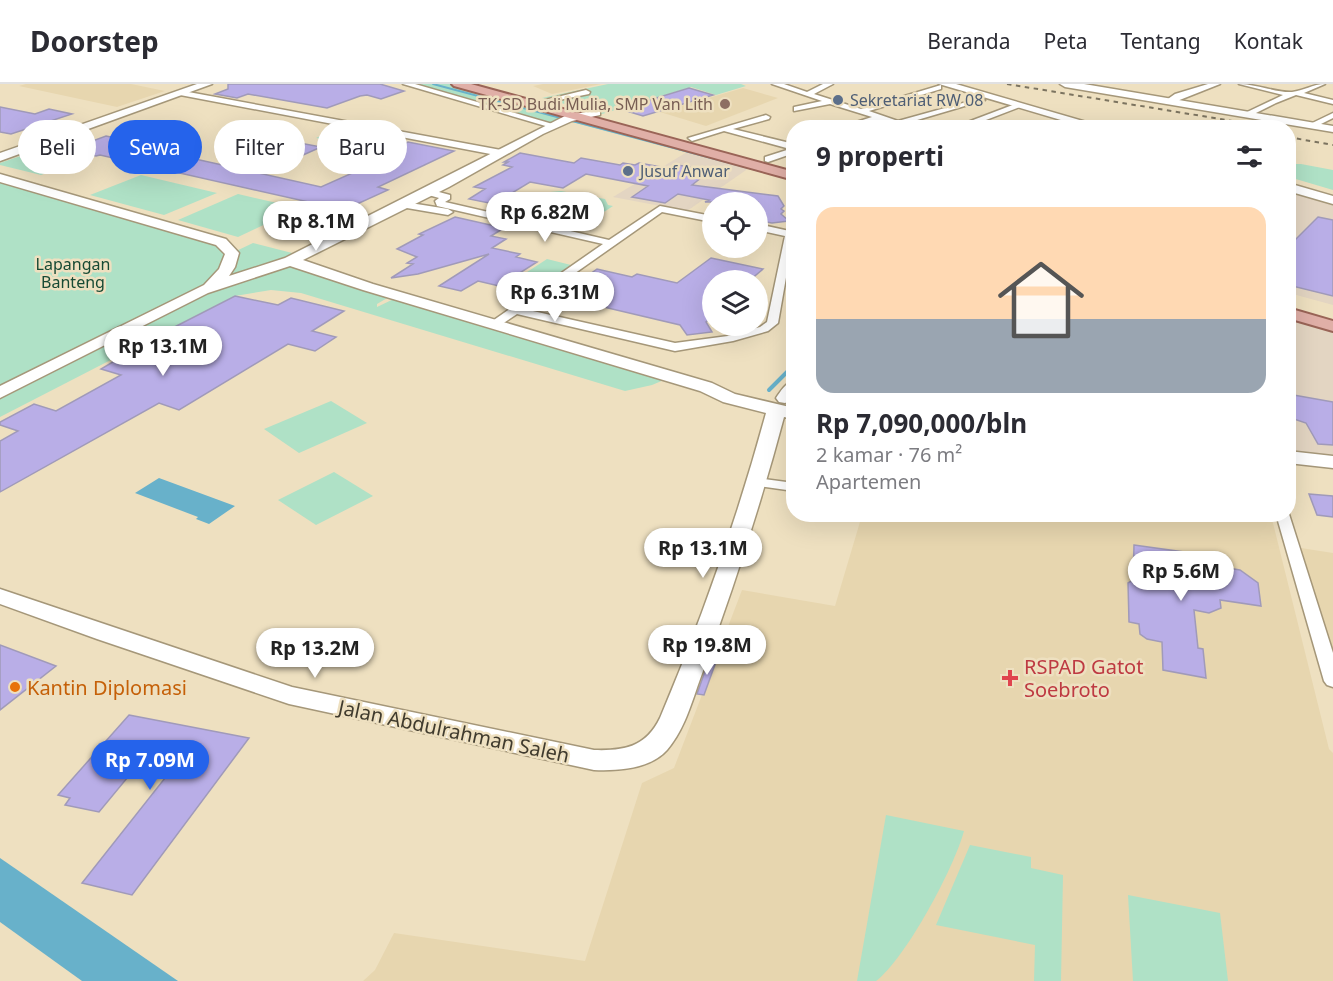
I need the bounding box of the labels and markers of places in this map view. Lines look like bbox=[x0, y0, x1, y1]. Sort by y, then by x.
place label: Sekretariat RW 08 bbox=[850, 89, 983, 111]
place label: TK-SD Budi Mulia, SMP Van Lith bbox=[478, 93, 713, 115]
marker: Sekretariat RW 08 bbox=[831, 93, 845, 107]
marker: TK-SD Budi Mulia, SMP Van Lith bbox=[718, 97, 732, 111]
place label: Jusuf Anwar bbox=[638, 160, 730, 182]
marker: Jusuf Anwar bbox=[621, 164, 635, 178]
pin: Rp 6.82M bbox=[483, 192, 607, 243]
pin: Rp 8.1M bbox=[261, 201, 371, 252]
pin: Rp 6.31M bbox=[493, 272, 617, 323]
pin: Rp 13.1M bbox=[101, 326, 225, 377]
pin: Rp 13.1M bbox=[641, 528, 765, 579]
pin: Rp 5.6M bbox=[1126, 551, 1236, 602]
pin: Rp 19.8M bbox=[645, 625, 769, 676]
pin: Rp 13.2M bbox=[253, 628, 377, 679]
place label: RSPAD Gatot Soebroto bbox=[1024, 653, 1143, 703]
marker: RSPAD Gatot Soebroto bbox=[1001, 669, 1019, 687]
place label: Kantin Diplomasi bbox=[27, 674, 187, 701]
marker: Kantin Diplomasi bbox=[8, 680, 22, 694]
pin: Rp 7.09M bbox=[88, 740, 212, 791]

